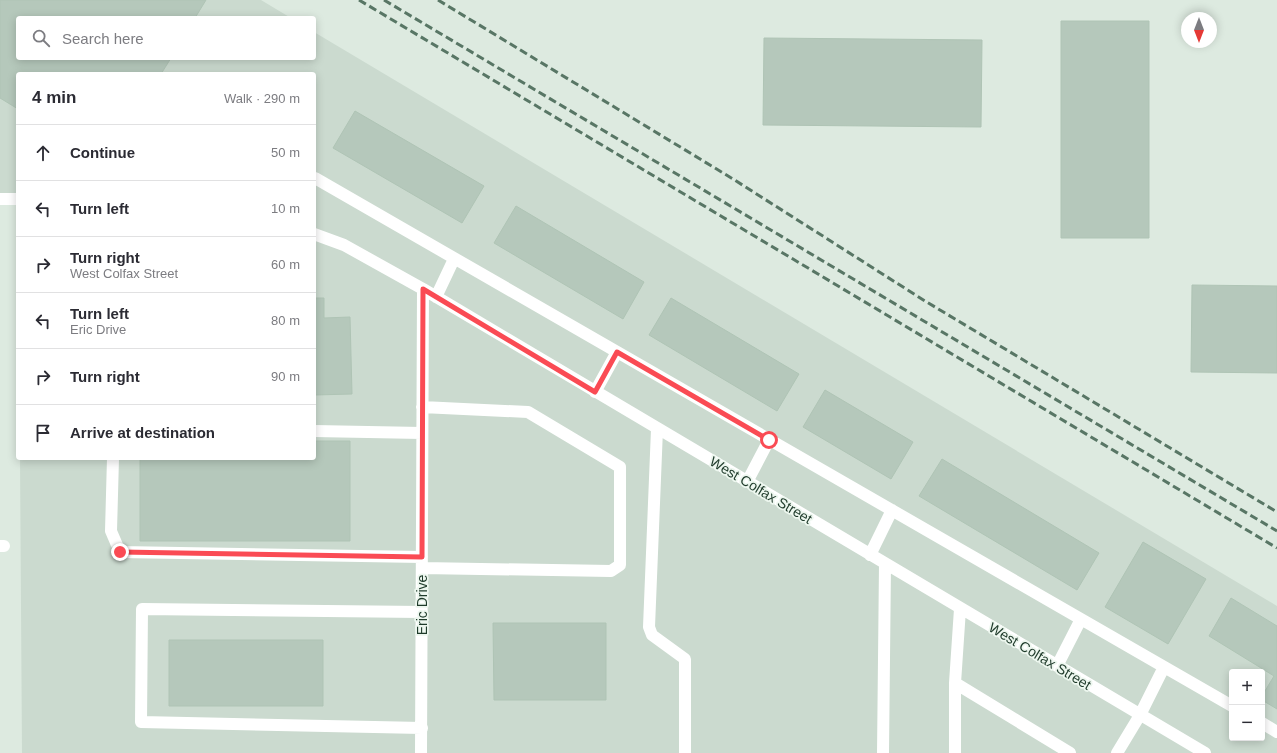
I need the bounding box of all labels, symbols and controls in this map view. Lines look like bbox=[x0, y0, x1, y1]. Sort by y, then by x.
north arrow bbox=[1181, 12, 1217, 48]
search box bbox=[16, 16, 316, 60]
icon: search bbox=[30, 27, 52, 49]
text: Search here bbox=[62, 30, 144, 47]
text: 4 min bbox=[32, 88, 76, 107]
text: Walk · 290 m bbox=[224, 91, 300, 106]
icon: ahead bbox=[32, 142, 54, 164]
text: Continue bbox=[70, 144, 135, 161]
text: 50 m bbox=[271, 145, 300, 160]
icon: left bbox=[32, 198, 54, 220]
text: Turn left bbox=[70, 200, 129, 217]
text: 10 m bbox=[271, 201, 300, 216]
text: Turn right bbox=[70, 249, 140, 266]
icon: right bbox=[32, 254, 54, 276]
text: 60 m bbox=[271, 257, 300, 272]
text: West Colfax Street bbox=[70, 266, 178, 281]
text: Turn left bbox=[70, 305, 129, 322]
icon: left bbox=[32, 310, 54, 332]
text: 80 m bbox=[271, 313, 300, 328]
text: Eric Drive bbox=[70, 322, 126, 337]
icon: right bbox=[32, 366, 54, 388]
text: Turn right bbox=[70, 368, 140, 385]
text: 90 m bbox=[271, 369, 300, 384]
icon: arrive bbox=[32, 422, 54, 444]
text: Arrive at destination bbox=[70, 424, 215, 441]
route start bbox=[760, 431, 778, 449]
street label: West Colfax Street bbox=[707, 453, 815, 527]
route end bbox=[111, 543, 129, 561]
street label: Eric Drive bbox=[414, 574, 430, 635]
street label: West Colfax Street bbox=[986, 619, 1094, 693]
map controls bbox=[1229, 669, 1265, 741]
button: + bbox=[1229, 669, 1265, 705]
button: − bbox=[1229, 705, 1265, 741]

